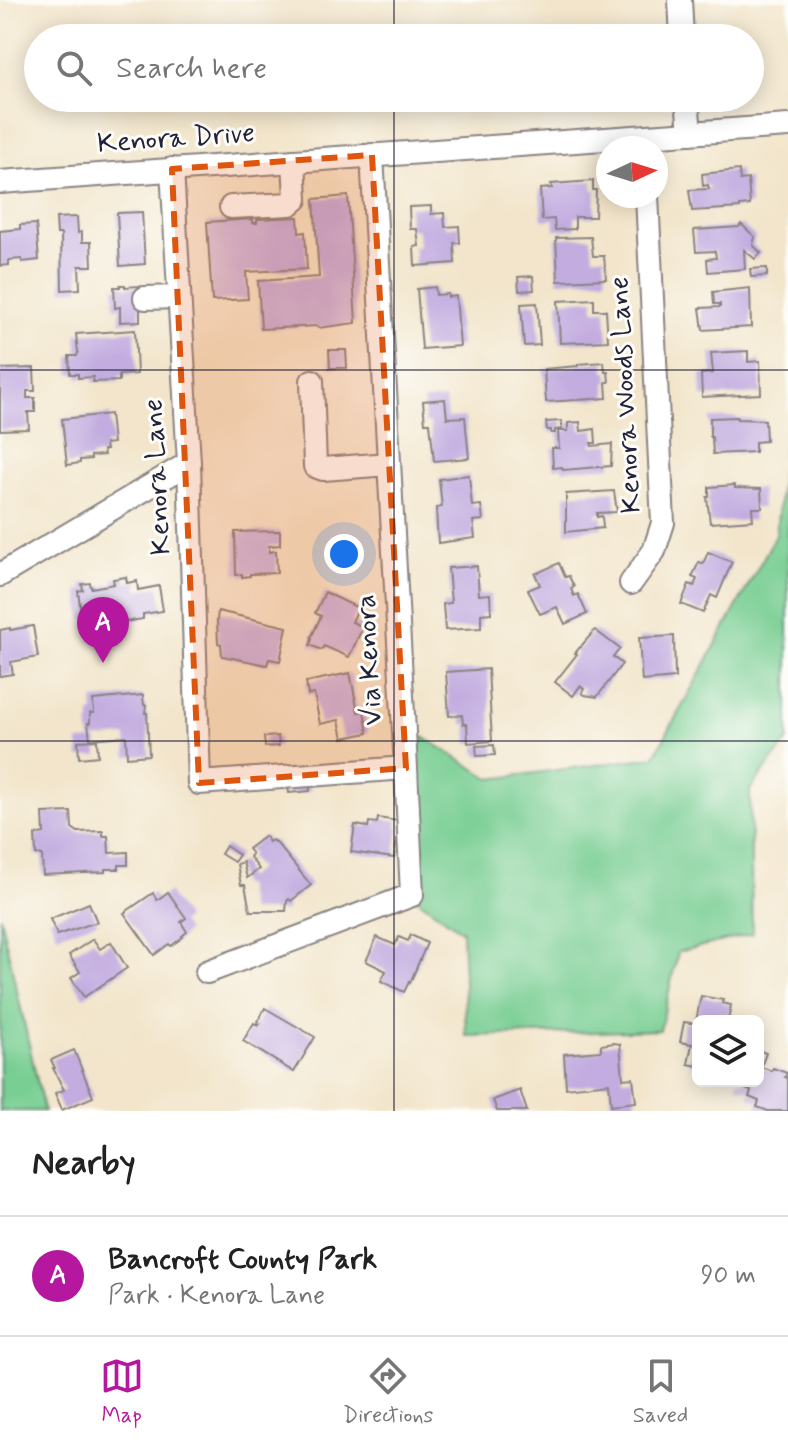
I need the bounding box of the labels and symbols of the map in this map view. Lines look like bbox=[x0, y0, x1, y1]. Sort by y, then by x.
street label: Kenora Drive bbox=[96, 115, 256, 163]
north arrow bbox=[596, 136, 668, 208]
street label: Kenora Woods Lane bbox=[601, 276, 651, 514]
street label: Kenora Lane bbox=[135, 398, 181, 556]
your location bbox=[324, 534, 364, 574]
street label: Via Kenora bbox=[348, 593, 392, 727]
pin: A bbox=[77, 597, 129, 663]

